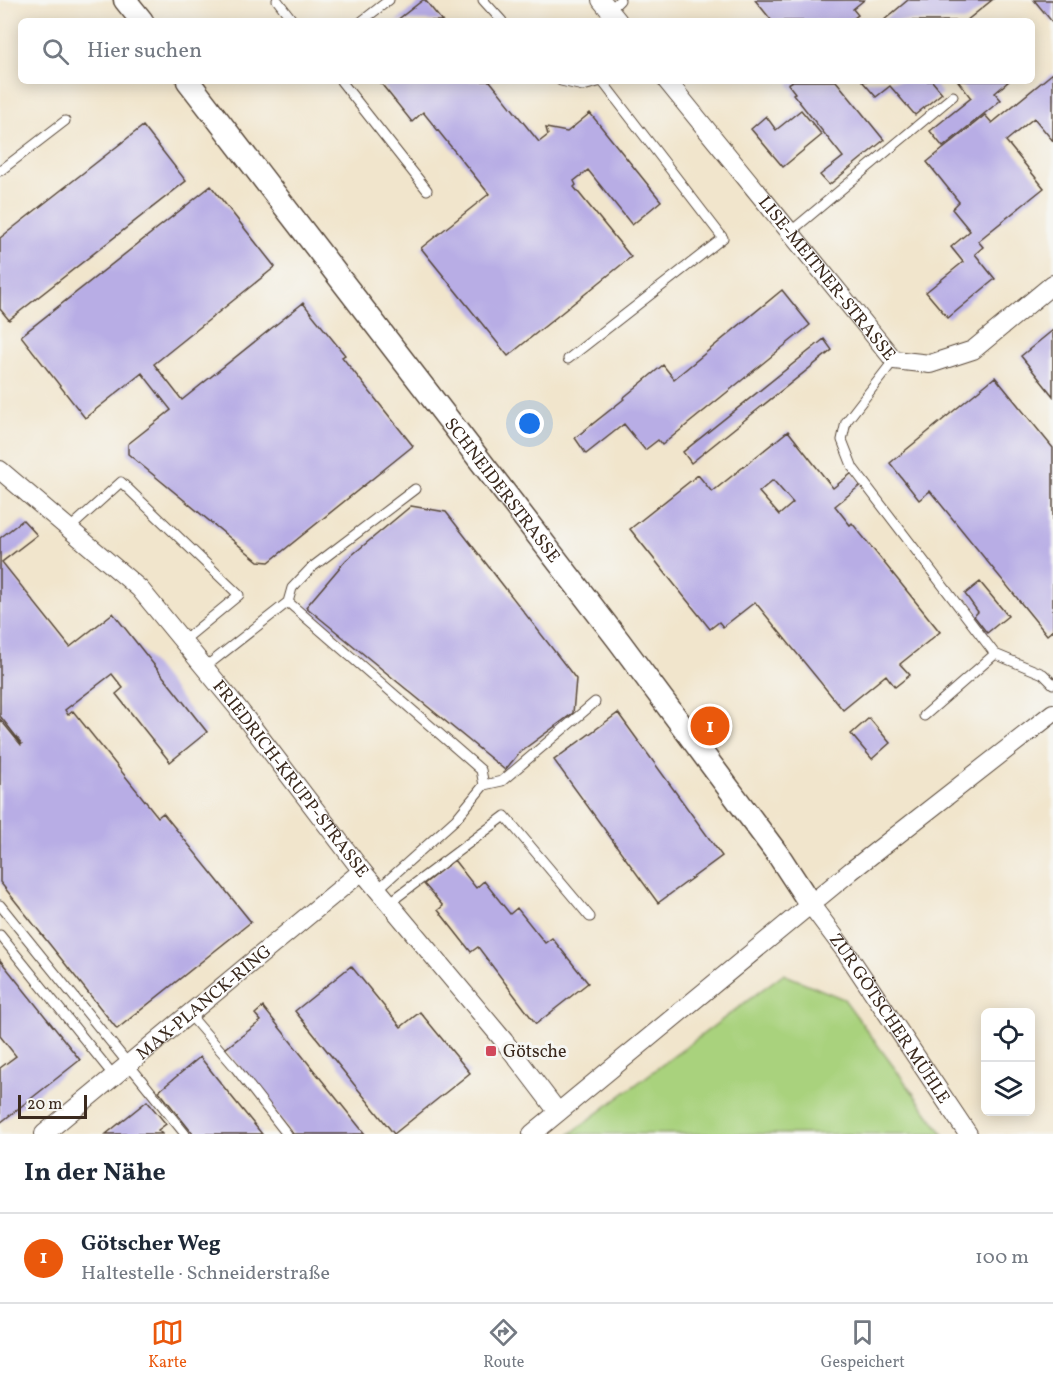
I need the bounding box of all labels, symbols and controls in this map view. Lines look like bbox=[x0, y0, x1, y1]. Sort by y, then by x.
search box bbox=[18, 18, 1035, 84]
icon: search bbox=[39, 35, 72, 68]
text: Hier suchen bbox=[87, 36, 202, 67]
street label: LISE-MEITNER-STRASSE bbox=[752, 191, 901, 367]
your location bbox=[515, 409, 544, 438]
street label: SCHNEIDERSTRASSE bbox=[438, 413, 566, 569]
street label: FRIEDRICH-KRUPP-STRASSE bbox=[206, 675, 374, 884]
pin: 1 bbox=[690, 704, 730, 748]
street label: ZUR GÖTSCHER MÜHLE bbox=[822, 929, 955, 1109]
street label: MAX-PLANCK-RING bbox=[131, 940, 278, 1067]
map controls bbox=[981, 1008, 1035, 1116]
button: locate bbox=[981, 1008, 1035, 1062]
place label: Götsche bbox=[503, 1040, 567, 1065]
marker: Götsche bbox=[484, 1044, 498, 1058]
button: layers bbox=[981, 1062, 1035, 1116]
scale bar bbox=[18, 1092, 87, 1120]
text: 20 m bbox=[27, 1094, 62, 1116]
text: In der Nähe bbox=[24, 1155, 166, 1191]
text: Götscher Weg bbox=[81, 1229, 221, 1260]
text: 1 bbox=[39, 1244, 48, 1272]
text: 100 m bbox=[975, 1244, 1029, 1272]
text: Haltestelle · Schneiderstraße bbox=[81, 1260, 330, 1288]
tab: Karte bbox=[148, 1316, 187, 1374]
tab: Route bbox=[483, 1316, 524, 1374]
tab: Gespeichert bbox=[821, 1316, 905, 1374]

